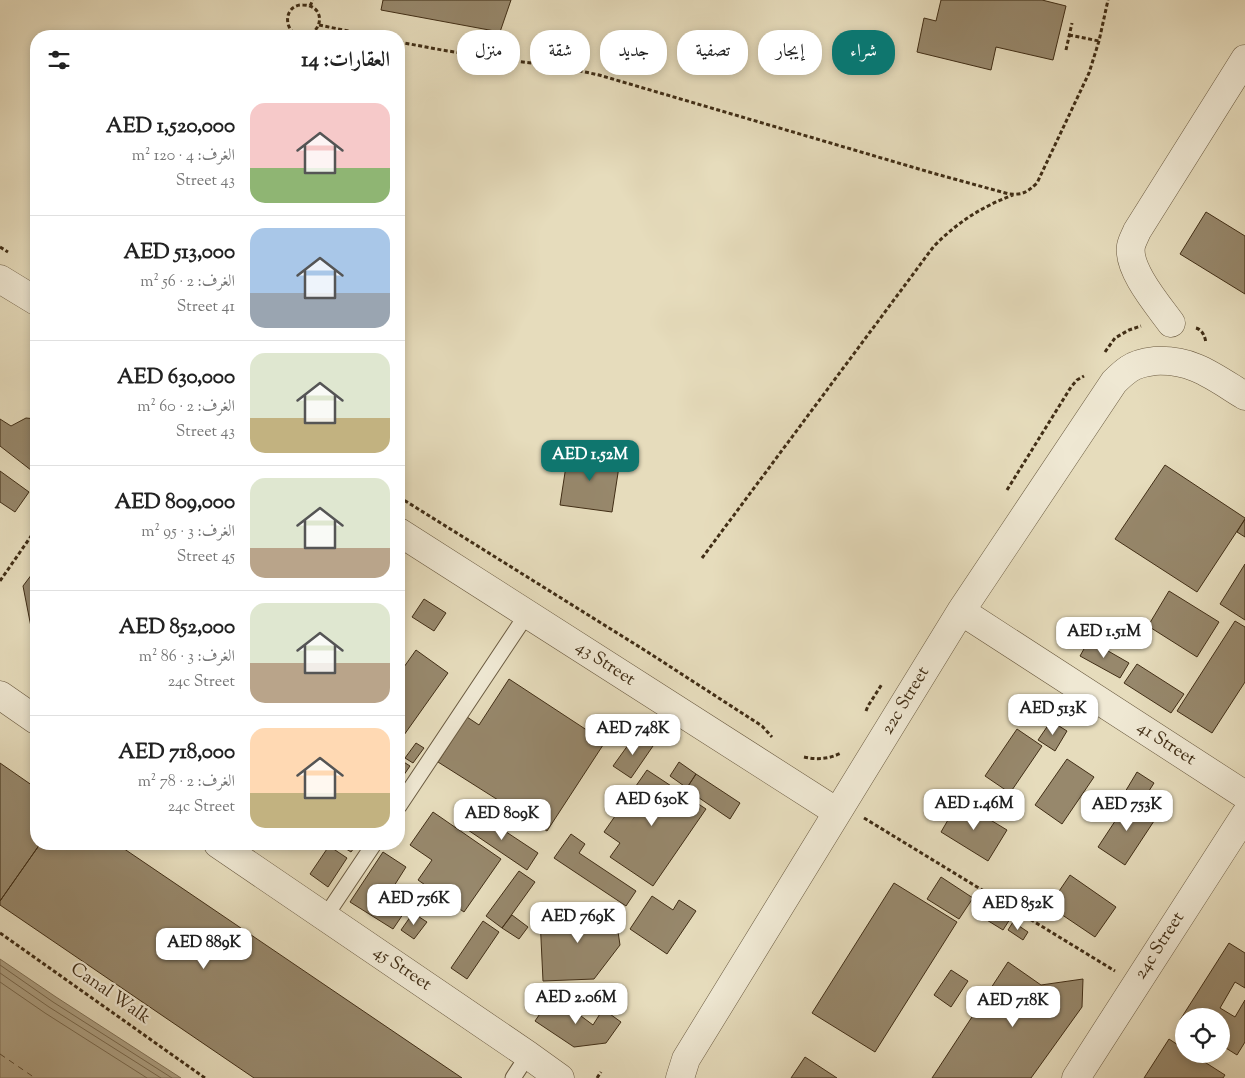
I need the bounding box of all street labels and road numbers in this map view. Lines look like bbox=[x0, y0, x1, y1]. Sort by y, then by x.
street label: 43 Street bbox=[570, 635, 640, 693]
street label: 22c Street bbox=[875, 662, 937, 740]
street label: 41 Street bbox=[1131, 715, 1201, 773]
street label: 24c Street bbox=[1128, 907, 1192, 985]
street label: 45 Street bbox=[368, 940, 436, 998]
street label: Canal Walk bbox=[65, 957, 156, 1031]

